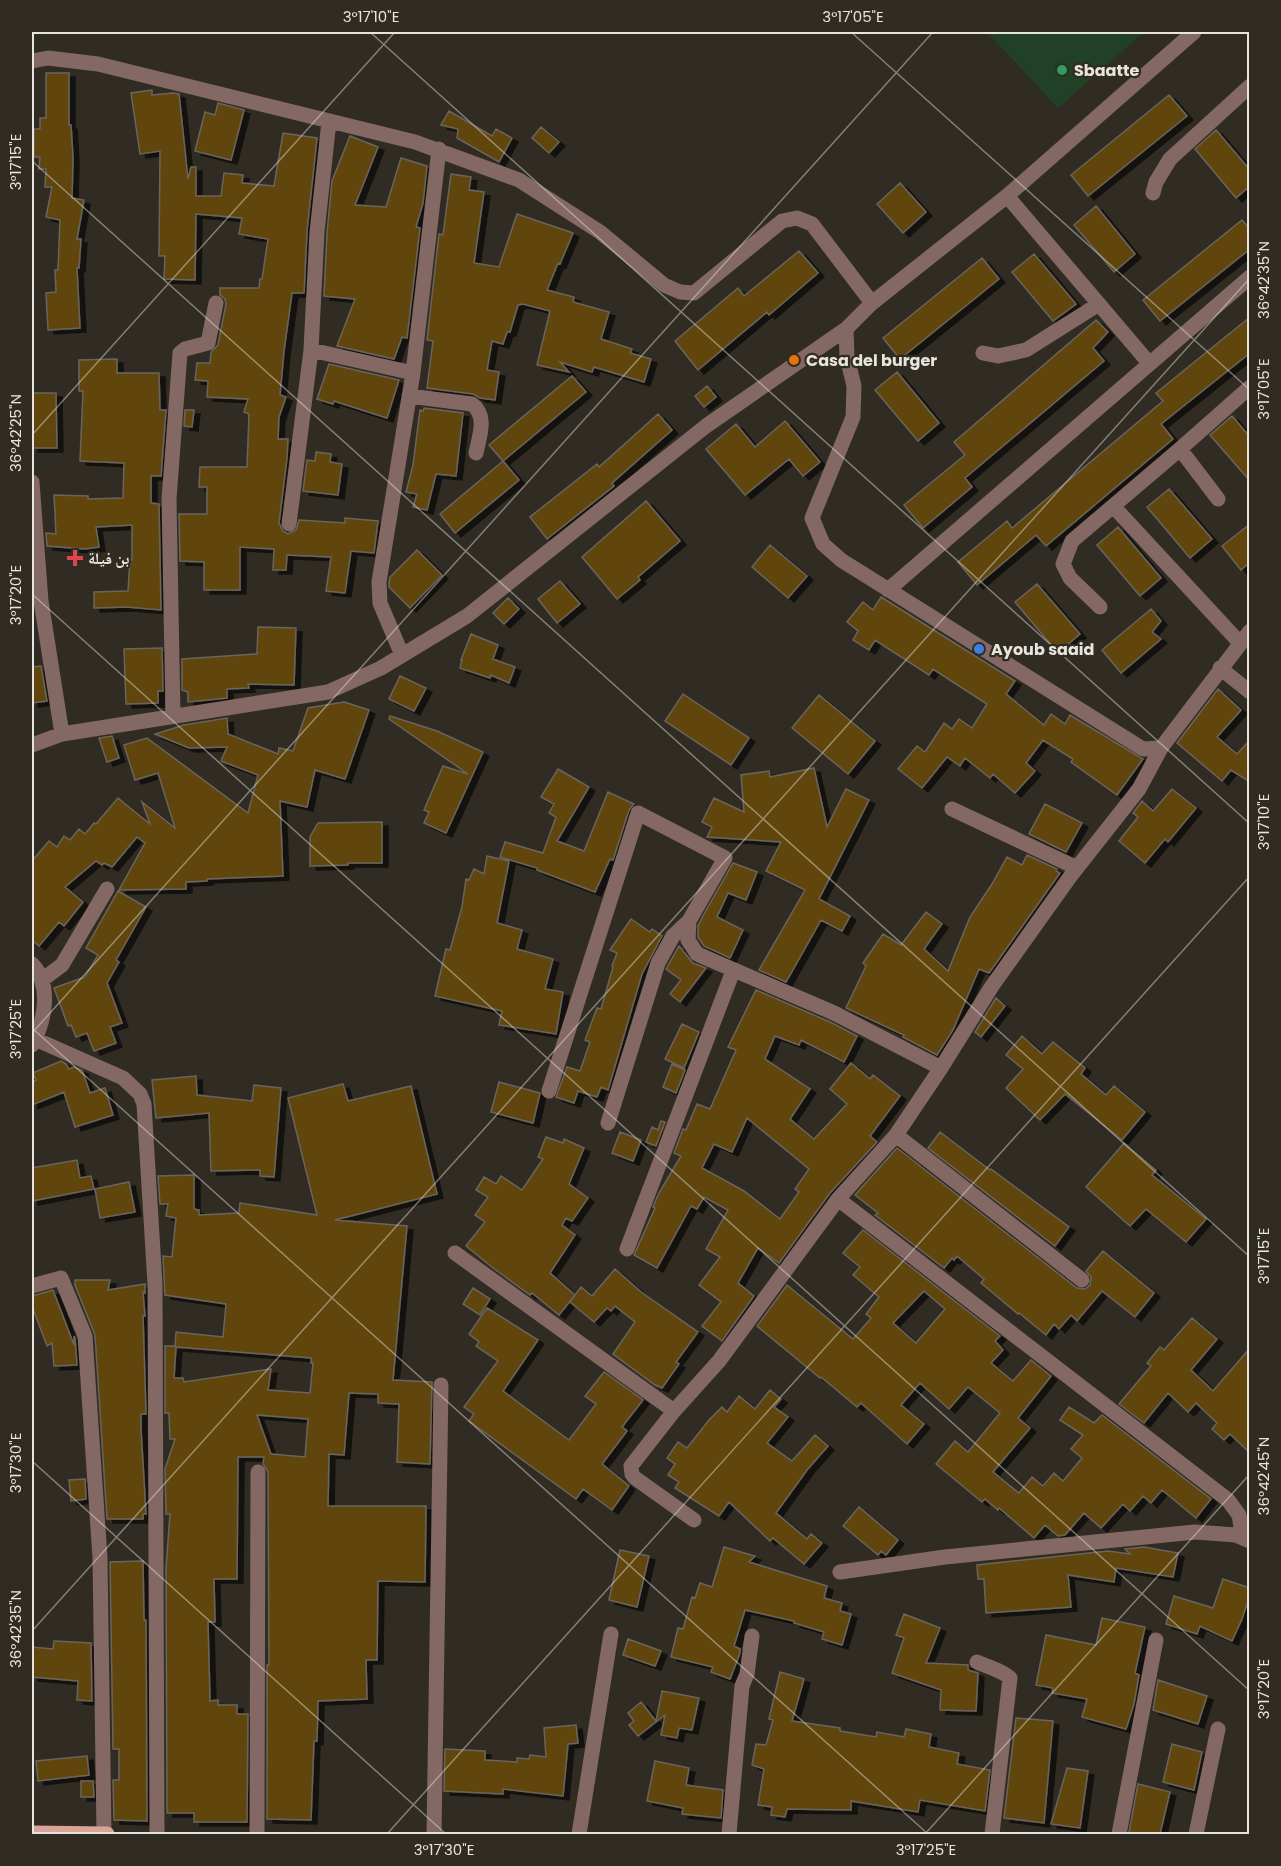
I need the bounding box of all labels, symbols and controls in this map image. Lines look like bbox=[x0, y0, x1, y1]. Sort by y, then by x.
text: 3°17'10"E bbox=[343, 6, 399, 27]
text: 3°17'05"E bbox=[822, 6, 884, 27]
place label: Sbaatte bbox=[1074, 59, 1139, 82]
marker: Sbaatte bbox=[1055, 63, 1069, 77]
text: 3°17'15"E bbox=[5, 134, 26, 190]
text: 36°42'35"N bbox=[1253, 241, 1274, 319]
place label: Casa del burger bbox=[806, 349, 937, 372]
marker: Casa del burger bbox=[787, 353, 801, 367]
text: 3°17'05"E bbox=[1253, 358, 1274, 420]
text: 36°42'25"N bbox=[5, 394, 26, 472]
place label: بن فيلة bbox=[88, 547, 129, 570]
marker: بن فيلة bbox=[66, 549, 84, 567]
text: 3°17'20"E bbox=[5, 565, 26, 625]
place label: Ayoub saaid bbox=[991, 638, 1094, 661]
marker: Ayoub saaid bbox=[972, 642, 986, 656]
text: 3°17'10"E bbox=[1253, 794, 1274, 850]
text: 3°17'25"E bbox=[5, 999, 26, 1059]
text: 3°17'15"E bbox=[1253, 1228, 1274, 1284]
text: 3°17'30"E bbox=[5, 1433, 26, 1493]
text: 36°42'45"N bbox=[1253, 1437, 1274, 1515]
text: 36°42'35"N bbox=[5, 1590, 26, 1668]
text: 3°17'20"E bbox=[1253, 1659, 1274, 1719]
text: 3°17'30"E bbox=[414, 1839, 474, 1860]
text: 3°17'25"E bbox=[896, 1839, 956, 1860]

